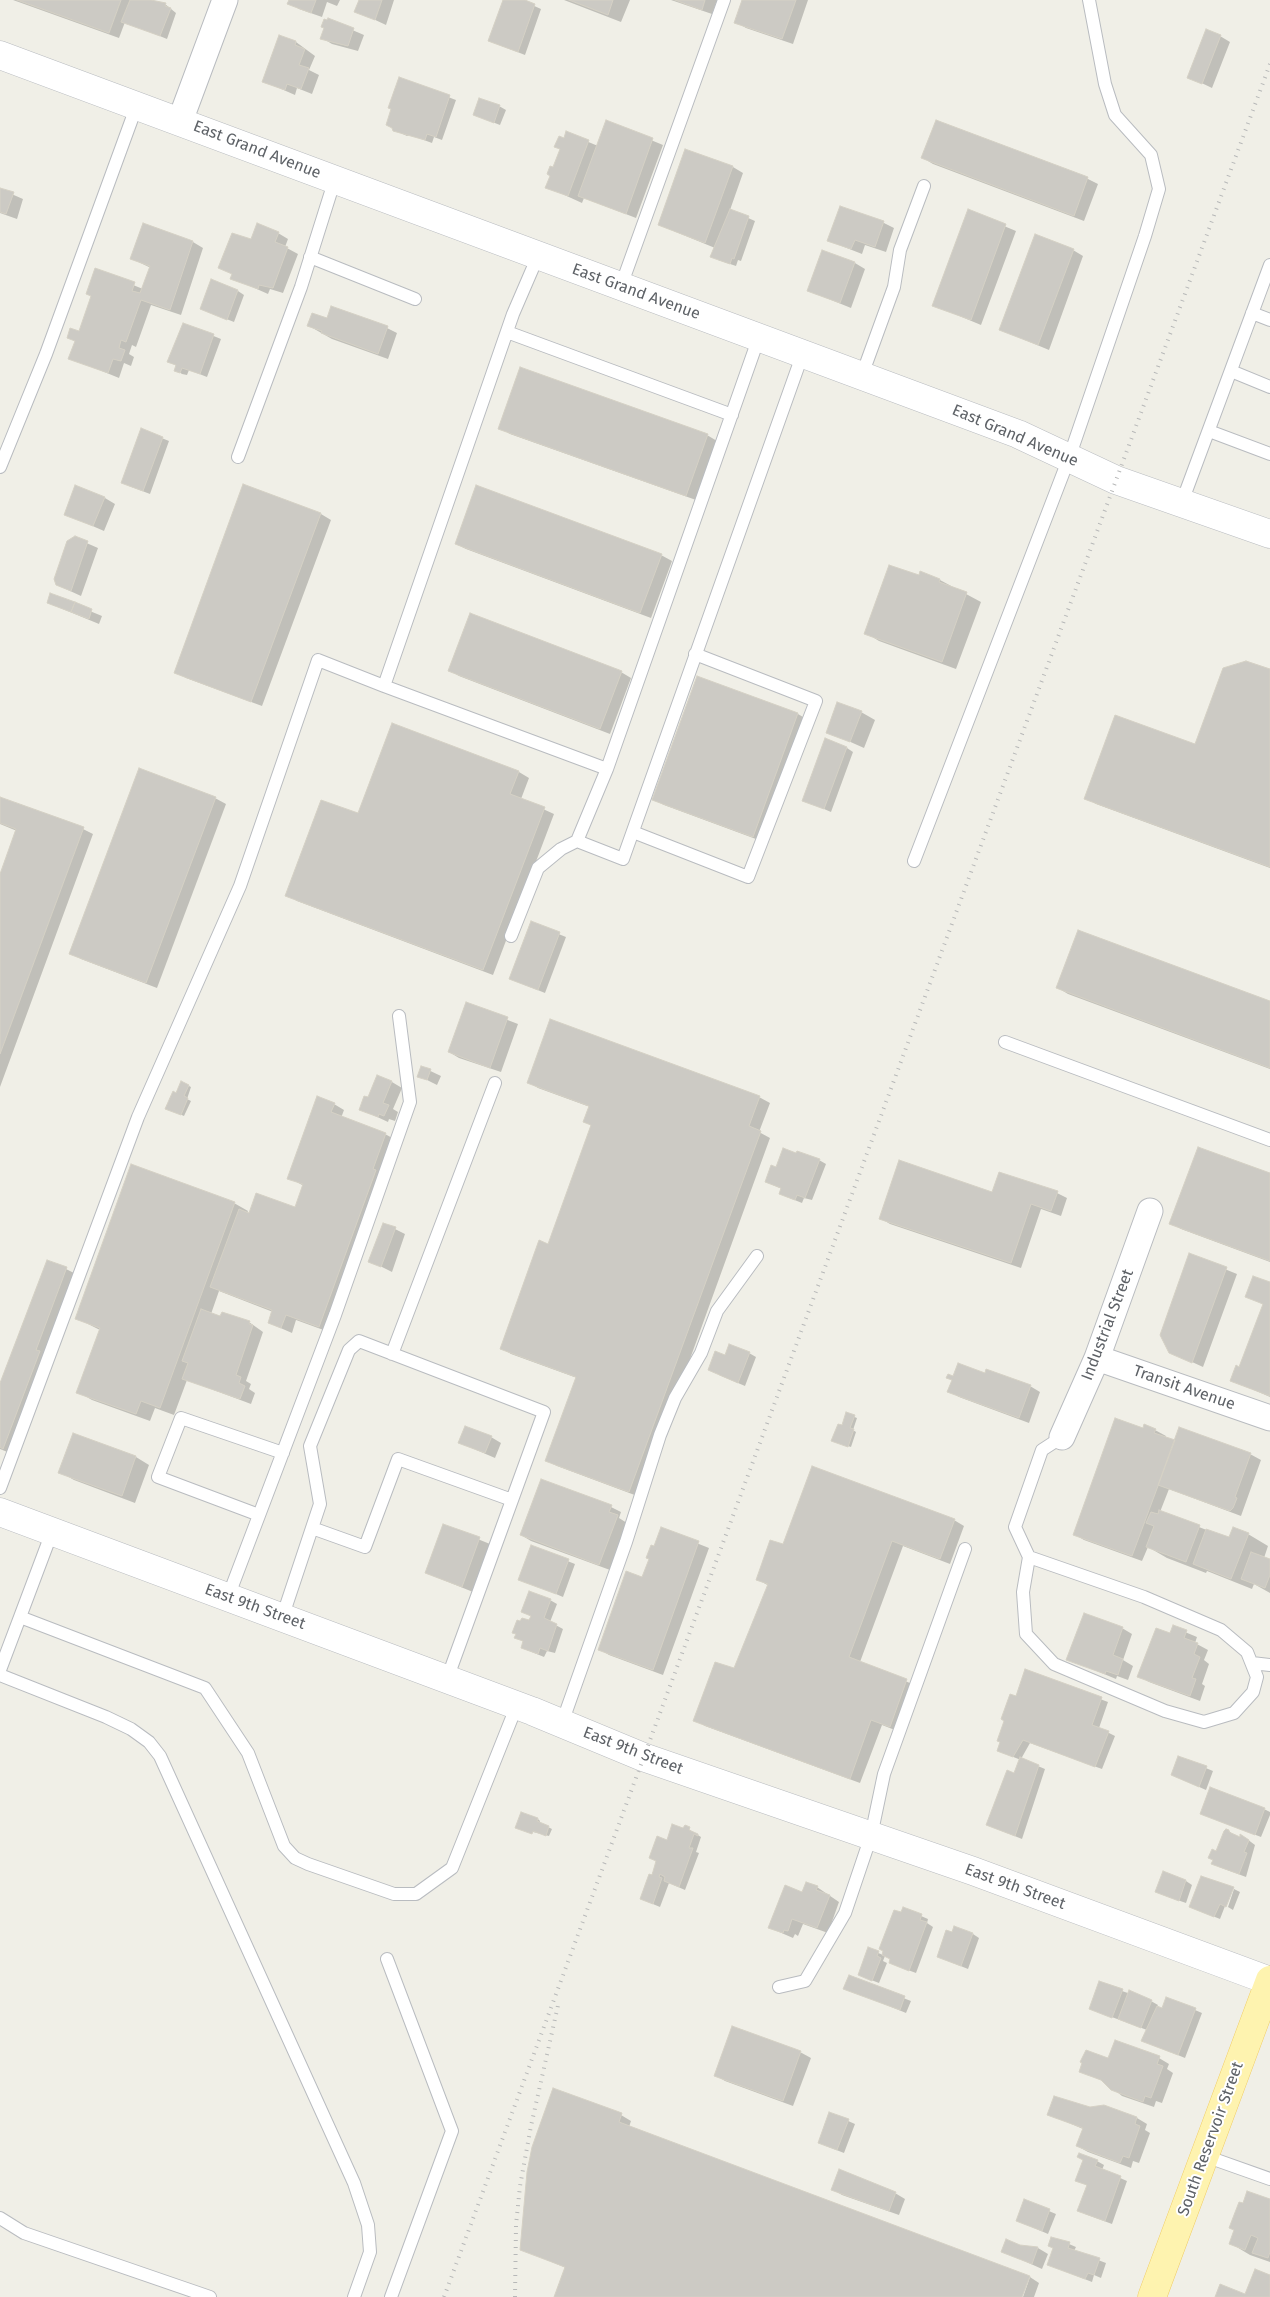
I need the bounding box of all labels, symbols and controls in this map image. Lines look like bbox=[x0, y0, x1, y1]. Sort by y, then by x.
street label: East Grand Avenue bbox=[190, 117, 324, 183]
street label: East Grand Avenue bbox=[569, 260, 703, 324]
street label: East Grand Avenue bbox=[949, 401, 1081, 471]
street label: Industrial Street bbox=[1078, 1267, 1138, 1383]
street label: Transit Avenue bbox=[1130, 1362, 1238, 1414]
street label: East 9th Street bbox=[202, 1580, 308, 1634]
street label: East 9th Street bbox=[580, 1723, 686, 1779]
street label: East 9th Street bbox=[962, 1860, 1068, 1914]
street label: South Reservoir Street bbox=[1174, 2059, 1248, 2219]

